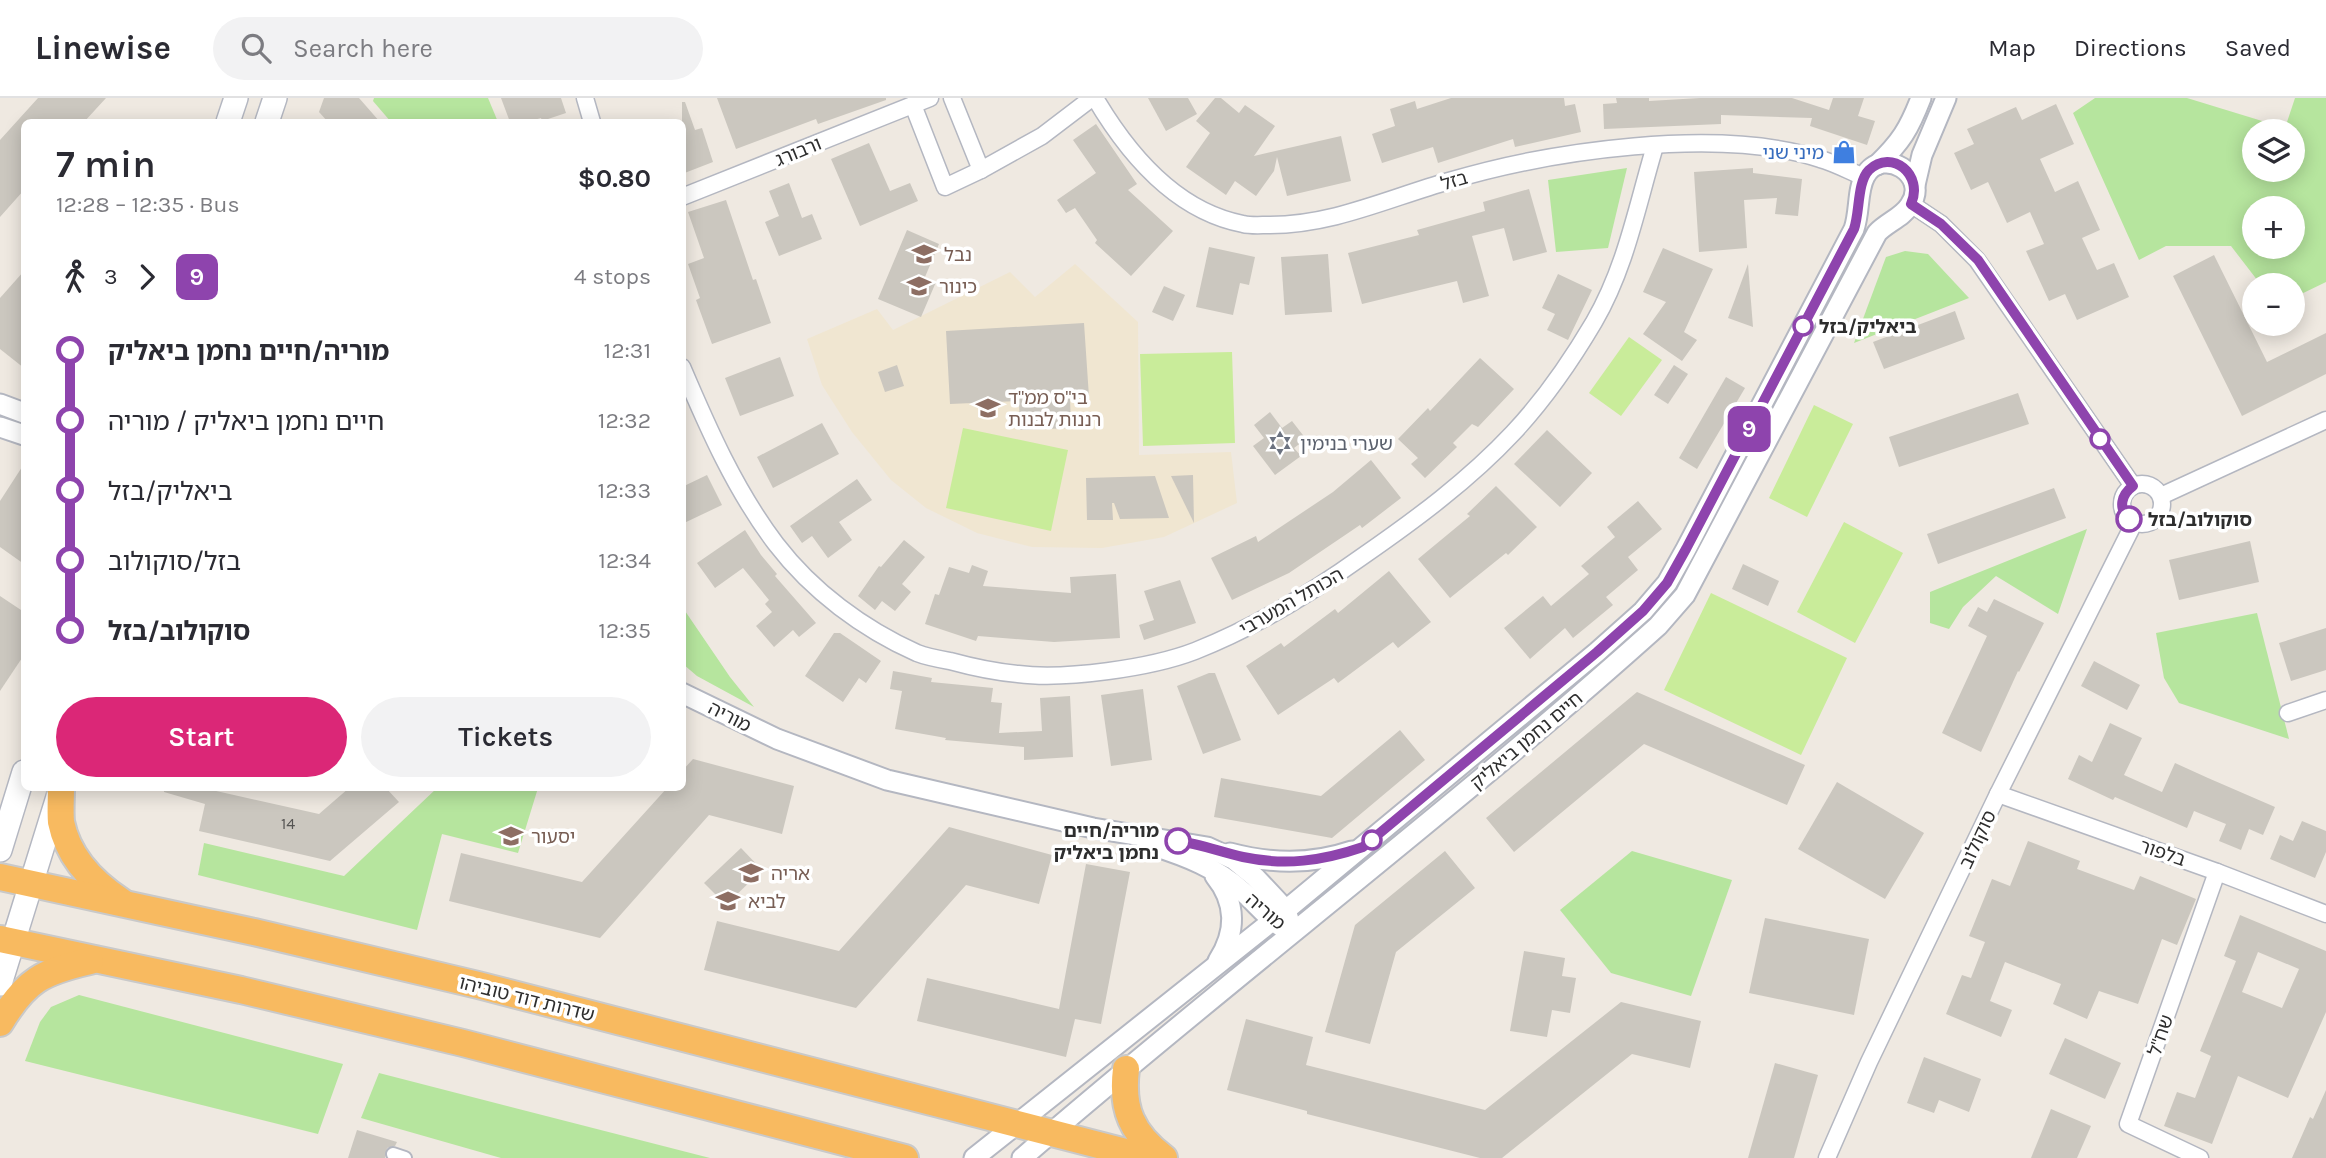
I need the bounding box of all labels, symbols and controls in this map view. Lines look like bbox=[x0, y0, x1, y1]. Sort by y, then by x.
search box bbox=[213, 17, 703, 80]
text: Linewise bbox=[35, 29, 171, 67]
icon: search bbox=[237, 29, 275, 67]
text: Search here bbox=[293, 33, 433, 64]
text: Map bbox=[1988, 34, 2036, 62]
text: Directions bbox=[2074, 34, 2187, 62]
text: Saved bbox=[2225, 34, 2291, 62]
map controls bbox=[2242, 119, 2305, 336]
button: layers bbox=[2242, 119, 2305, 182]
street label: ורבורג bbox=[772, 133, 825, 171]
shop icon: מיני שני bbox=[1830, 138, 1858, 166]
text: 7 min bbox=[56, 142, 156, 187]
place label: מיני שני bbox=[1762, 142, 1824, 164]
text: $0.80 bbox=[578, 163, 651, 194]
street label: בזל bbox=[1438, 167, 1470, 195]
text: 12:28 – 12:35 · Bus bbox=[56, 191, 240, 218]
button: + bbox=[2242, 196, 2305, 259]
school or university icon: נבל bbox=[910, 240, 938, 268]
place label: נבל bbox=[944, 244, 972, 266]
icon: walk bbox=[56, 258, 94, 296]
icon: forward bbox=[128, 258, 166, 296]
text: 3 bbox=[104, 263, 118, 290]
text: 9 bbox=[190, 263, 204, 291]
text: 4 stops bbox=[574, 263, 651, 290]
school or university icon: כינור bbox=[905, 272, 933, 300]
button: − bbox=[2242, 273, 2305, 336]
place label: כינור bbox=[939, 276, 977, 298]
marker: ביאליק/בזל bbox=[1793, 316, 1813, 336]
place label: ביאליק/בזל bbox=[1819, 316, 1917, 338]
text: מוריה/חיים נחמן ביאליק bbox=[108, 336, 389, 367]
text: 12:31 bbox=[604, 337, 651, 364]
place label: בי"ס ממ"ד רננות לבנות bbox=[1008, 387, 1102, 431]
school or university icon: בי"ס ממ"ד רננות לבנות bbox=[974, 394, 1002, 422]
text: חיים נחמן ביאליק / מוריה bbox=[108, 406, 384, 437]
line badge: 9 bbox=[1726, 406, 1772, 452]
text: 12:32 bbox=[598, 407, 651, 434]
text: 9 bbox=[1742, 415, 1756, 443]
synagogue icon: שערי בנימין bbox=[1266, 429, 1294, 457]
unlabelled marker bbox=[2090, 429, 2110, 449]
place label: שערי בנימין bbox=[1300, 433, 1393, 455]
text: ביאליק/בזל bbox=[108, 476, 233, 507]
text: 12:33 bbox=[598, 477, 651, 504]
marker: סוקולוב/בזל bbox=[2116, 506, 2142, 532]
place label: סוקולוב/בזל bbox=[2148, 509, 2252, 531]
text: בזל/סוקולוב bbox=[108, 546, 241, 577]
text: 12:34 bbox=[598, 547, 651, 574]
street label: הכותל המערבי bbox=[1236, 563, 1347, 640]
text: סוקולוב/בזל bbox=[108, 616, 250, 647]
text: 12:35 bbox=[598, 617, 651, 644]
street label: חיים נחמן ביאליק bbox=[1466, 687, 1587, 794]
button: Start bbox=[56, 697, 347, 777]
button: Tickets bbox=[361, 697, 651, 777]
street label: מוריה bbox=[704, 697, 755, 737]
street label: סוקולוב bbox=[1955, 807, 2001, 872]
house number: 14 bbox=[281, 814, 295, 833]
place label: מוריה/חיים נחמן ביאליק bbox=[1054, 820, 1159, 864]
school or university icon: יסעור bbox=[497, 822, 525, 850]
place label: יסעור bbox=[531, 826, 575, 848]
marker: מוריה/חיים נחמן ביאליק bbox=[1165, 828, 1191, 854]
unlabelled marker bbox=[1362, 830, 1382, 850]
street label: בלפור bbox=[2137, 835, 2189, 871]
school or university icon: אריה bbox=[737, 859, 765, 887]
place label: אריה bbox=[771, 863, 810, 885]
school or university icon: לביא bbox=[714, 887, 742, 915]
street label: מוריה bbox=[1241, 889, 1290, 935]
place label: לביא bbox=[748, 891, 786, 913]
street label: שדרות דוד טוביהו bbox=[457, 971, 597, 1026]
street label: שח"ל bbox=[2144, 1012, 2178, 1059]

